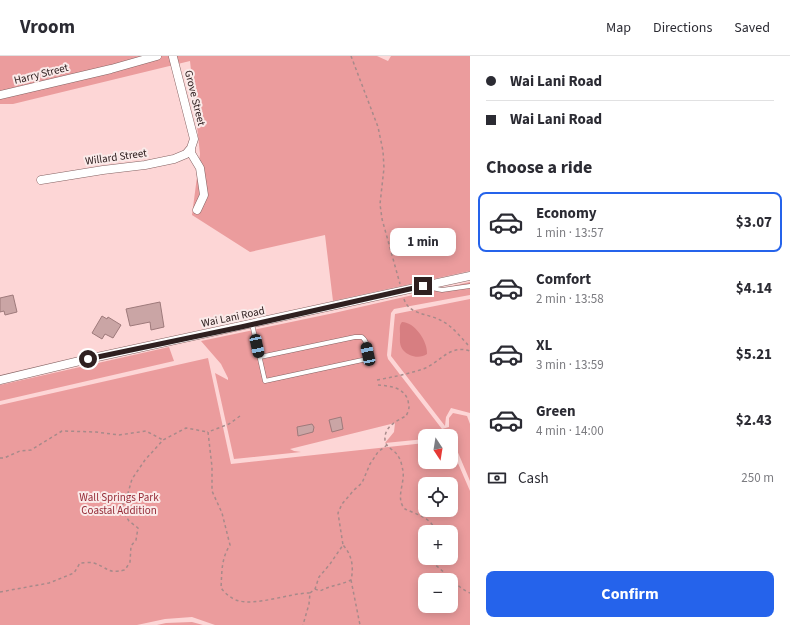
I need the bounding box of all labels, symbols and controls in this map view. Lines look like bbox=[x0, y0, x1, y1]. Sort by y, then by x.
text: Vroom bbox=[20, 14, 75, 41]
text: Map bbox=[606, 18, 631, 38]
text: Directions bbox=[653, 18, 712, 38]
text: Saved bbox=[734, 18, 770, 38]
street label: Harry Street bbox=[12, 60, 70, 88]
street label: Grove Street bbox=[181, 69, 209, 128]
text: Wai Lani Road bbox=[510, 71, 602, 92]
text: Wai Lani Road bbox=[510, 109, 602, 130]
street label: Willard Street bbox=[84, 145, 148, 169]
text: Choose a ride bbox=[486, 155, 592, 180]
text: Economy bbox=[536, 203, 597, 224]
icon: car bbox=[488, 204, 524, 240]
text: $3.07 bbox=[736, 212, 772, 233]
text: 1 min · 13:57 bbox=[536, 224, 604, 242]
callout: 1 min bbox=[390, 228, 456, 256]
text: 1 min bbox=[407, 233, 439, 251]
text: Comfort bbox=[536, 269, 591, 290]
icon: car bbox=[488, 270, 524, 306]
route end bbox=[414, 277, 432, 295]
text: $4.14 bbox=[736, 278, 772, 299]
text: 2 min · 13:58 bbox=[536, 290, 604, 308]
street label: Wai Lani Road bbox=[200, 303, 266, 331]
car bbox=[249, 333, 265, 359]
text: XL bbox=[536, 335, 552, 356]
icon: car bbox=[488, 336, 524, 372]
car bbox=[360, 341, 376, 367]
text: $5.21 bbox=[736, 344, 772, 365]
route start bbox=[79, 350, 97, 368]
text: 3 min · 13:59 bbox=[536, 356, 604, 374]
text: Green bbox=[536, 401, 576, 422]
icon: car bbox=[488, 402, 524, 438]
text: $2.43 bbox=[736, 410, 772, 431]
text: 4 min · 14:00 bbox=[536, 422, 604, 440]
north arrow bbox=[418, 429, 458, 469]
map controls bbox=[418, 429, 458, 613]
icon: cash bbox=[486, 467, 508, 489]
text: Cash bbox=[518, 468, 549, 489]
text: 250 m bbox=[741, 469, 774, 487]
button: locate bbox=[418, 477, 458, 517]
park label: Wall Springs Park Coastal Addition bbox=[79, 490, 159, 518]
button: + bbox=[418, 525, 458, 565]
button: Confirm bbox=[486, 571, 774, 617]
button: − bbox=[418, 573, 458, 613]

